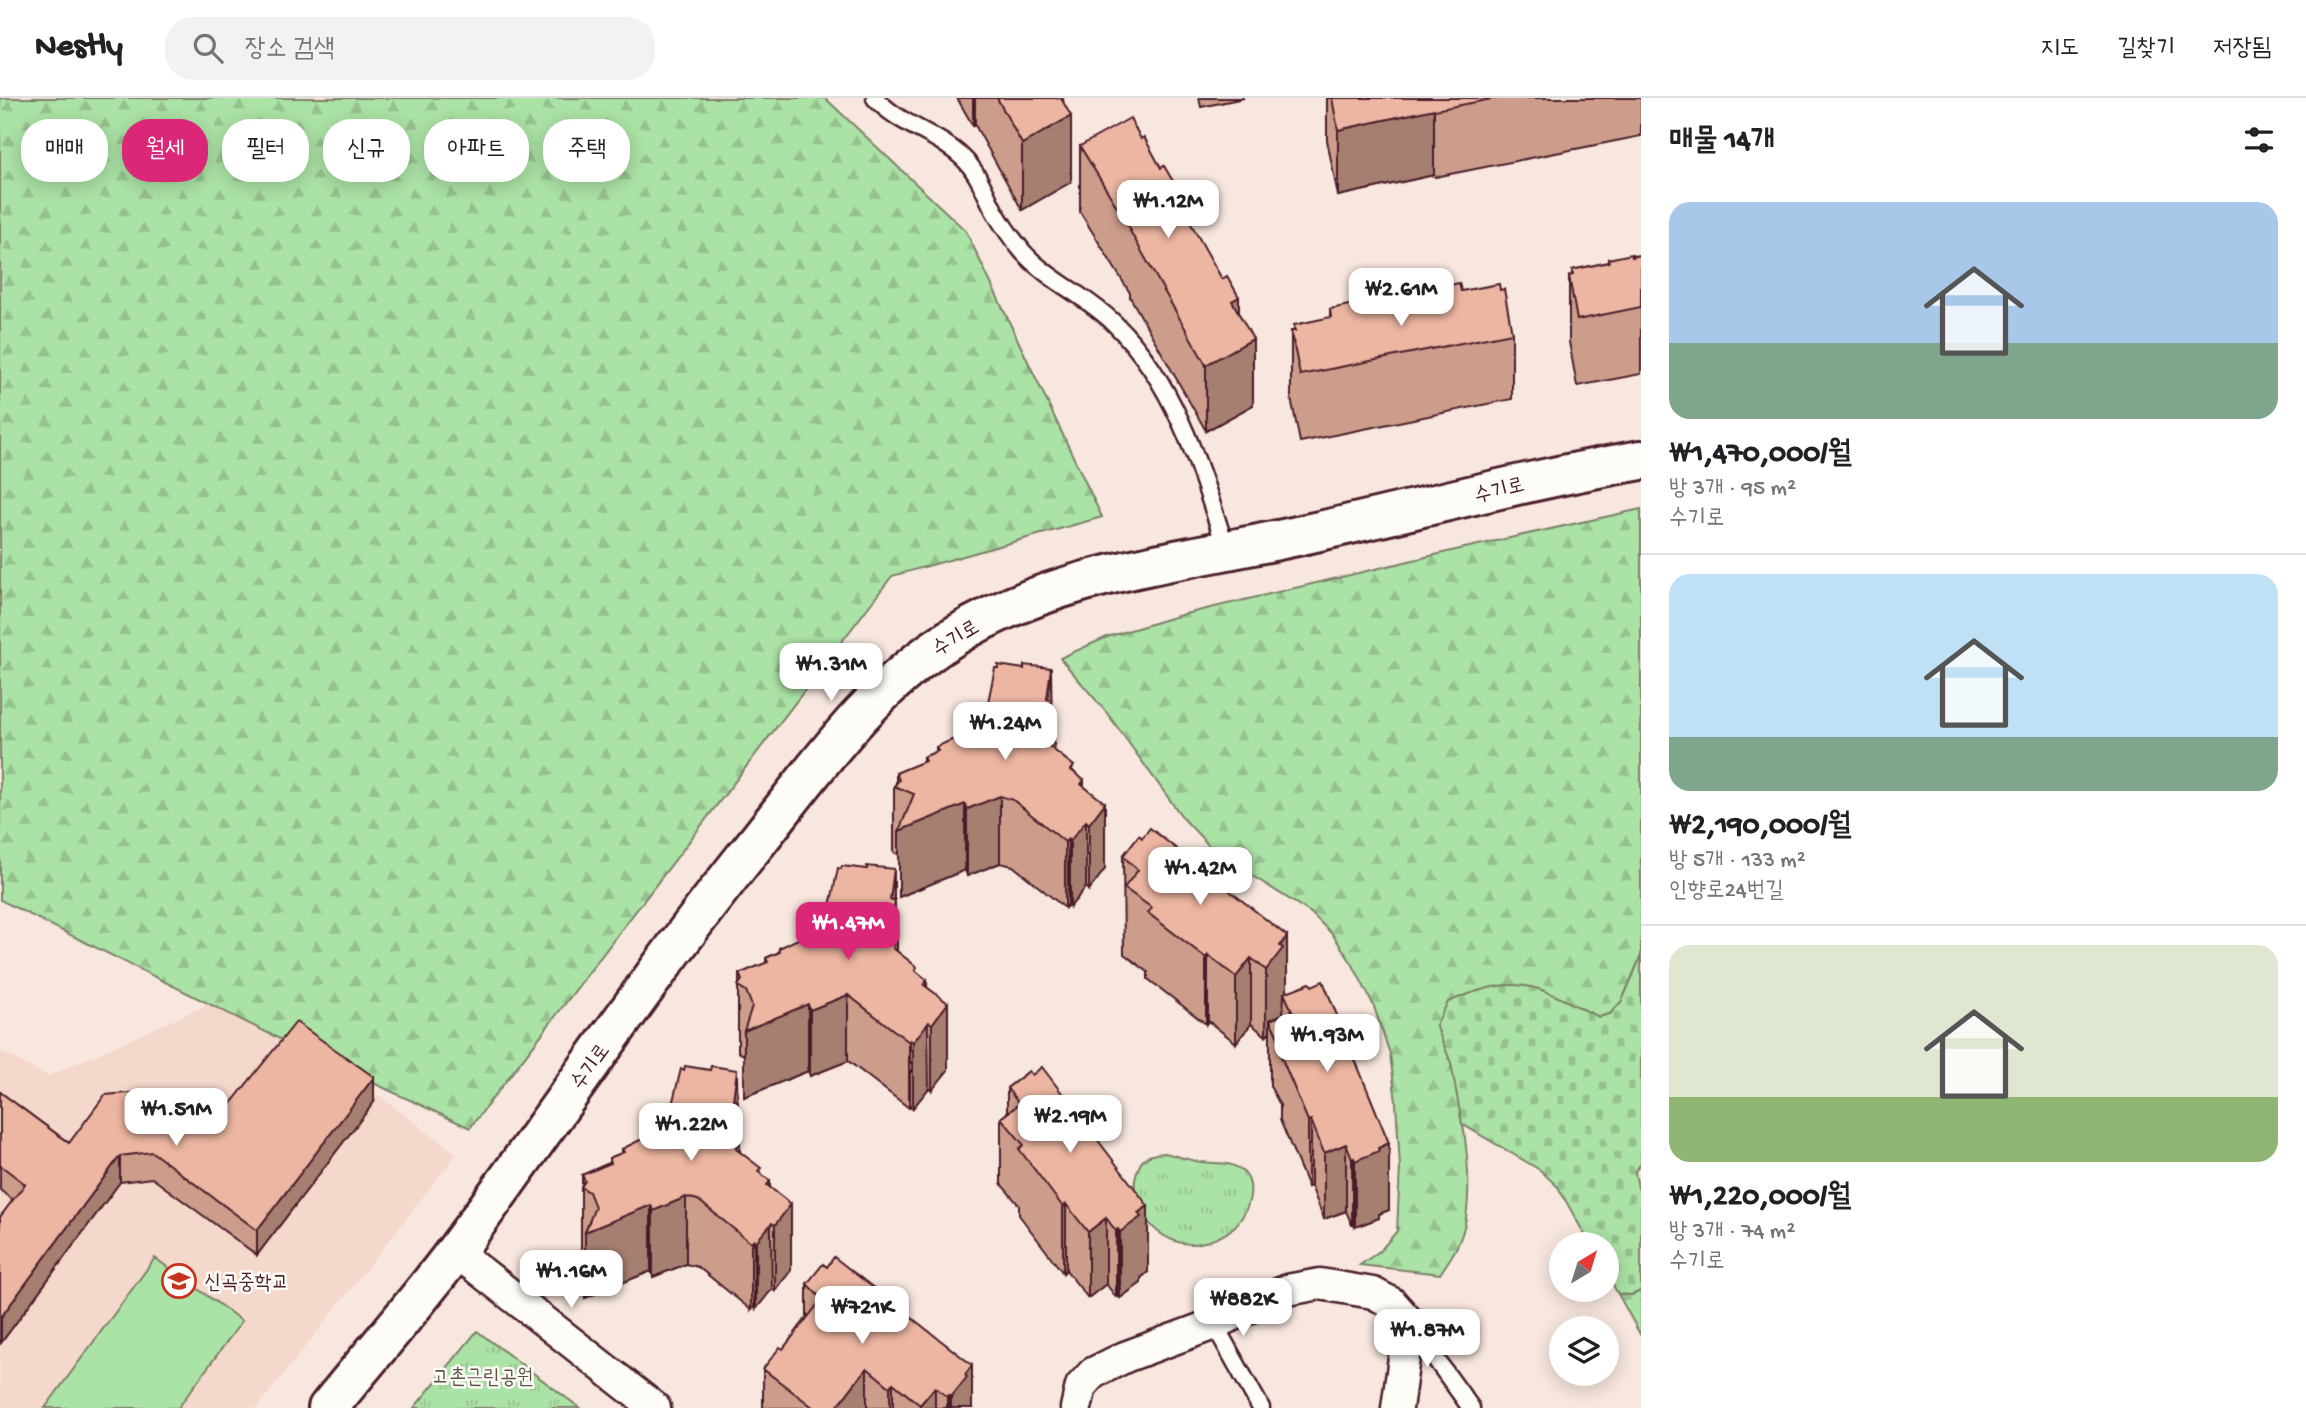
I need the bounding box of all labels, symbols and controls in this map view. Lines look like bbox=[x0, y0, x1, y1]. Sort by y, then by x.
search box bbox=[165, 17, 655, 80]
text: Nestly bbox=[35, 29, 123, 67]
icon: search bbox=[189, 29, 227, 67]
text: 장소 검색 bbox=[245, 35, 335, 66]
text: 지도 bbox=[2041, 35, 2079, 64]
text: 길찾기 bbox=[2117, 35, 2175, 64]
text: 저장됨 bbox=[2213, 35, 2271, 64]
chip: 매매 bbox=[21, 119, 108, 182]
chip: 월세 bbox=[122, 119, 208, 182]
chip: 필터 bbox=[222, 119, 309, 182]
chip: 신규 bbox=[323, 119, 410, 182]
chip: 아파트 bbox=[424, 119, 529, 182]
chip: 주택 bbox=[543, 119, 630, 182]
icon: filters bbox=[2240, 121, 2278, 159]
text: 매물 14개 bbox=[1669, 125, 1775, 160]
pin: ₩1.12M bbox=[1111, 180, 1225, 240]
text: ₩1.12M bbox=[1133, 189, 1203, 216]
icon: home bbox=[1911, 248, 2037, 374]
pin: ₩2.61M bbox=[1344, 268, 1458, 328]
text: ₩2.61M bbox=[1365, 277, 1437, 304]
text: ₩1,470,000/월 bbox=[1669, 438, 1852, 473]
street label: 수기로 bbox=[1472, 474, 1527, 511]
text: 방 3개 · 95 m² bbox=[1669, 476, 1796, 503]
text: 수기로 bbox=[1669, 506, 1725, 533]
street label: 수기로 bbox=[929, 616, 985, 664]
icon: home bbox=[1911, 620, 2037, 746]
pin: ₩1.31M bbox=[774, 644, 888, 703]
text: ₩1.31M bbox=[796, 652, 866, 679]
pin: ₩1.24M bbox=[948, 702, 1062, 762]
text: ₩1.24M bbox=[969, 711, 1041, 738]
text: ₩2,190,000/월 bbox=[1669, 810, 1852, 845]
pin: ₩1.42M bbox=[1143, 848, 1257, 907]
text: 방 5개 · 133 m² bbox=[1669, 848, 1806, 875]
text: ₩1.42M bbox=[1164, 856, 1236, 883]
text: 인향로24번길 bbox=[1669, 878, 1784, 905]
pin: ₩1.47M bbox=[791, 902, 905, 962]
text: ₩1.47M bbox=[812, 911, 884, 938]
icon: home bbox=[1911, 991, 2037, 1117]
pin: ₩1.93M bbox=[1270, 1014, 1384, 1074]
text: ₩1.93M bbox=[1290, 1023, 1364, 1050]
street label: 수기로 bbox=[567, 1040, 617, 1096]
pin: ₩1.51M bbox=[119, 1088, 233, 1148]
pin: ₩2.19M bbox=[1013, 1096, 1127, 1155]
text: ₩1.51M bbox=[141, 1097, 211, 1124]
pin: ₩1.22M bbox=[634, 1104, 748, 1163]
text: ₩2.19M bbox=[1034, 1104, 1106, 1131]
text: ₩1.22M bbox=[655, 1112, 727, 1139]
text: ₩1,220,000/월 bbox=[1669, 1181, 1851, 1216]
text: 방 3개 · 74 m² bbox=[1669, 1219, 1795, 1246]
north arrow bbox=[1549, 1232, 1619, 1302]
map controls bbox=[1549, 1232, 1619, 1386]
text: 수기로 bbox=[1669, 1249, 1725, 1276]
pin: ₩1.16M bbox=[514, 1250, 628, 1310]
text: ₩1.16M bbox=[536, 1259, 606, 1286]
school or university icon: 신곡중학교 bbox=[160, 1262, 198, 1300]
place label: 신곡중학교 bbox=[204, 1272, 289, 1297]
pin: ₩882K bbox=[1194, 1278, 1292, 1338]
pin: ₩721K bbox=[813, 1286, 911, 1346]
text: ₩882K bbox=[1210, 1287, 1276, 1314]
text: ₩721K bbox=[831, 1295, 893, 1322]
pin: ₩1.87M bbox=[1370, 1310, 1484, 1369]
button: layers bbox=[1549, 1316, 1619, 1386]
text: ₩1.87M bbox=[1390, 1318, 1464, 1345]
park label: 고촌근린공원 bbox=[432, 1366, 534, 1392]

